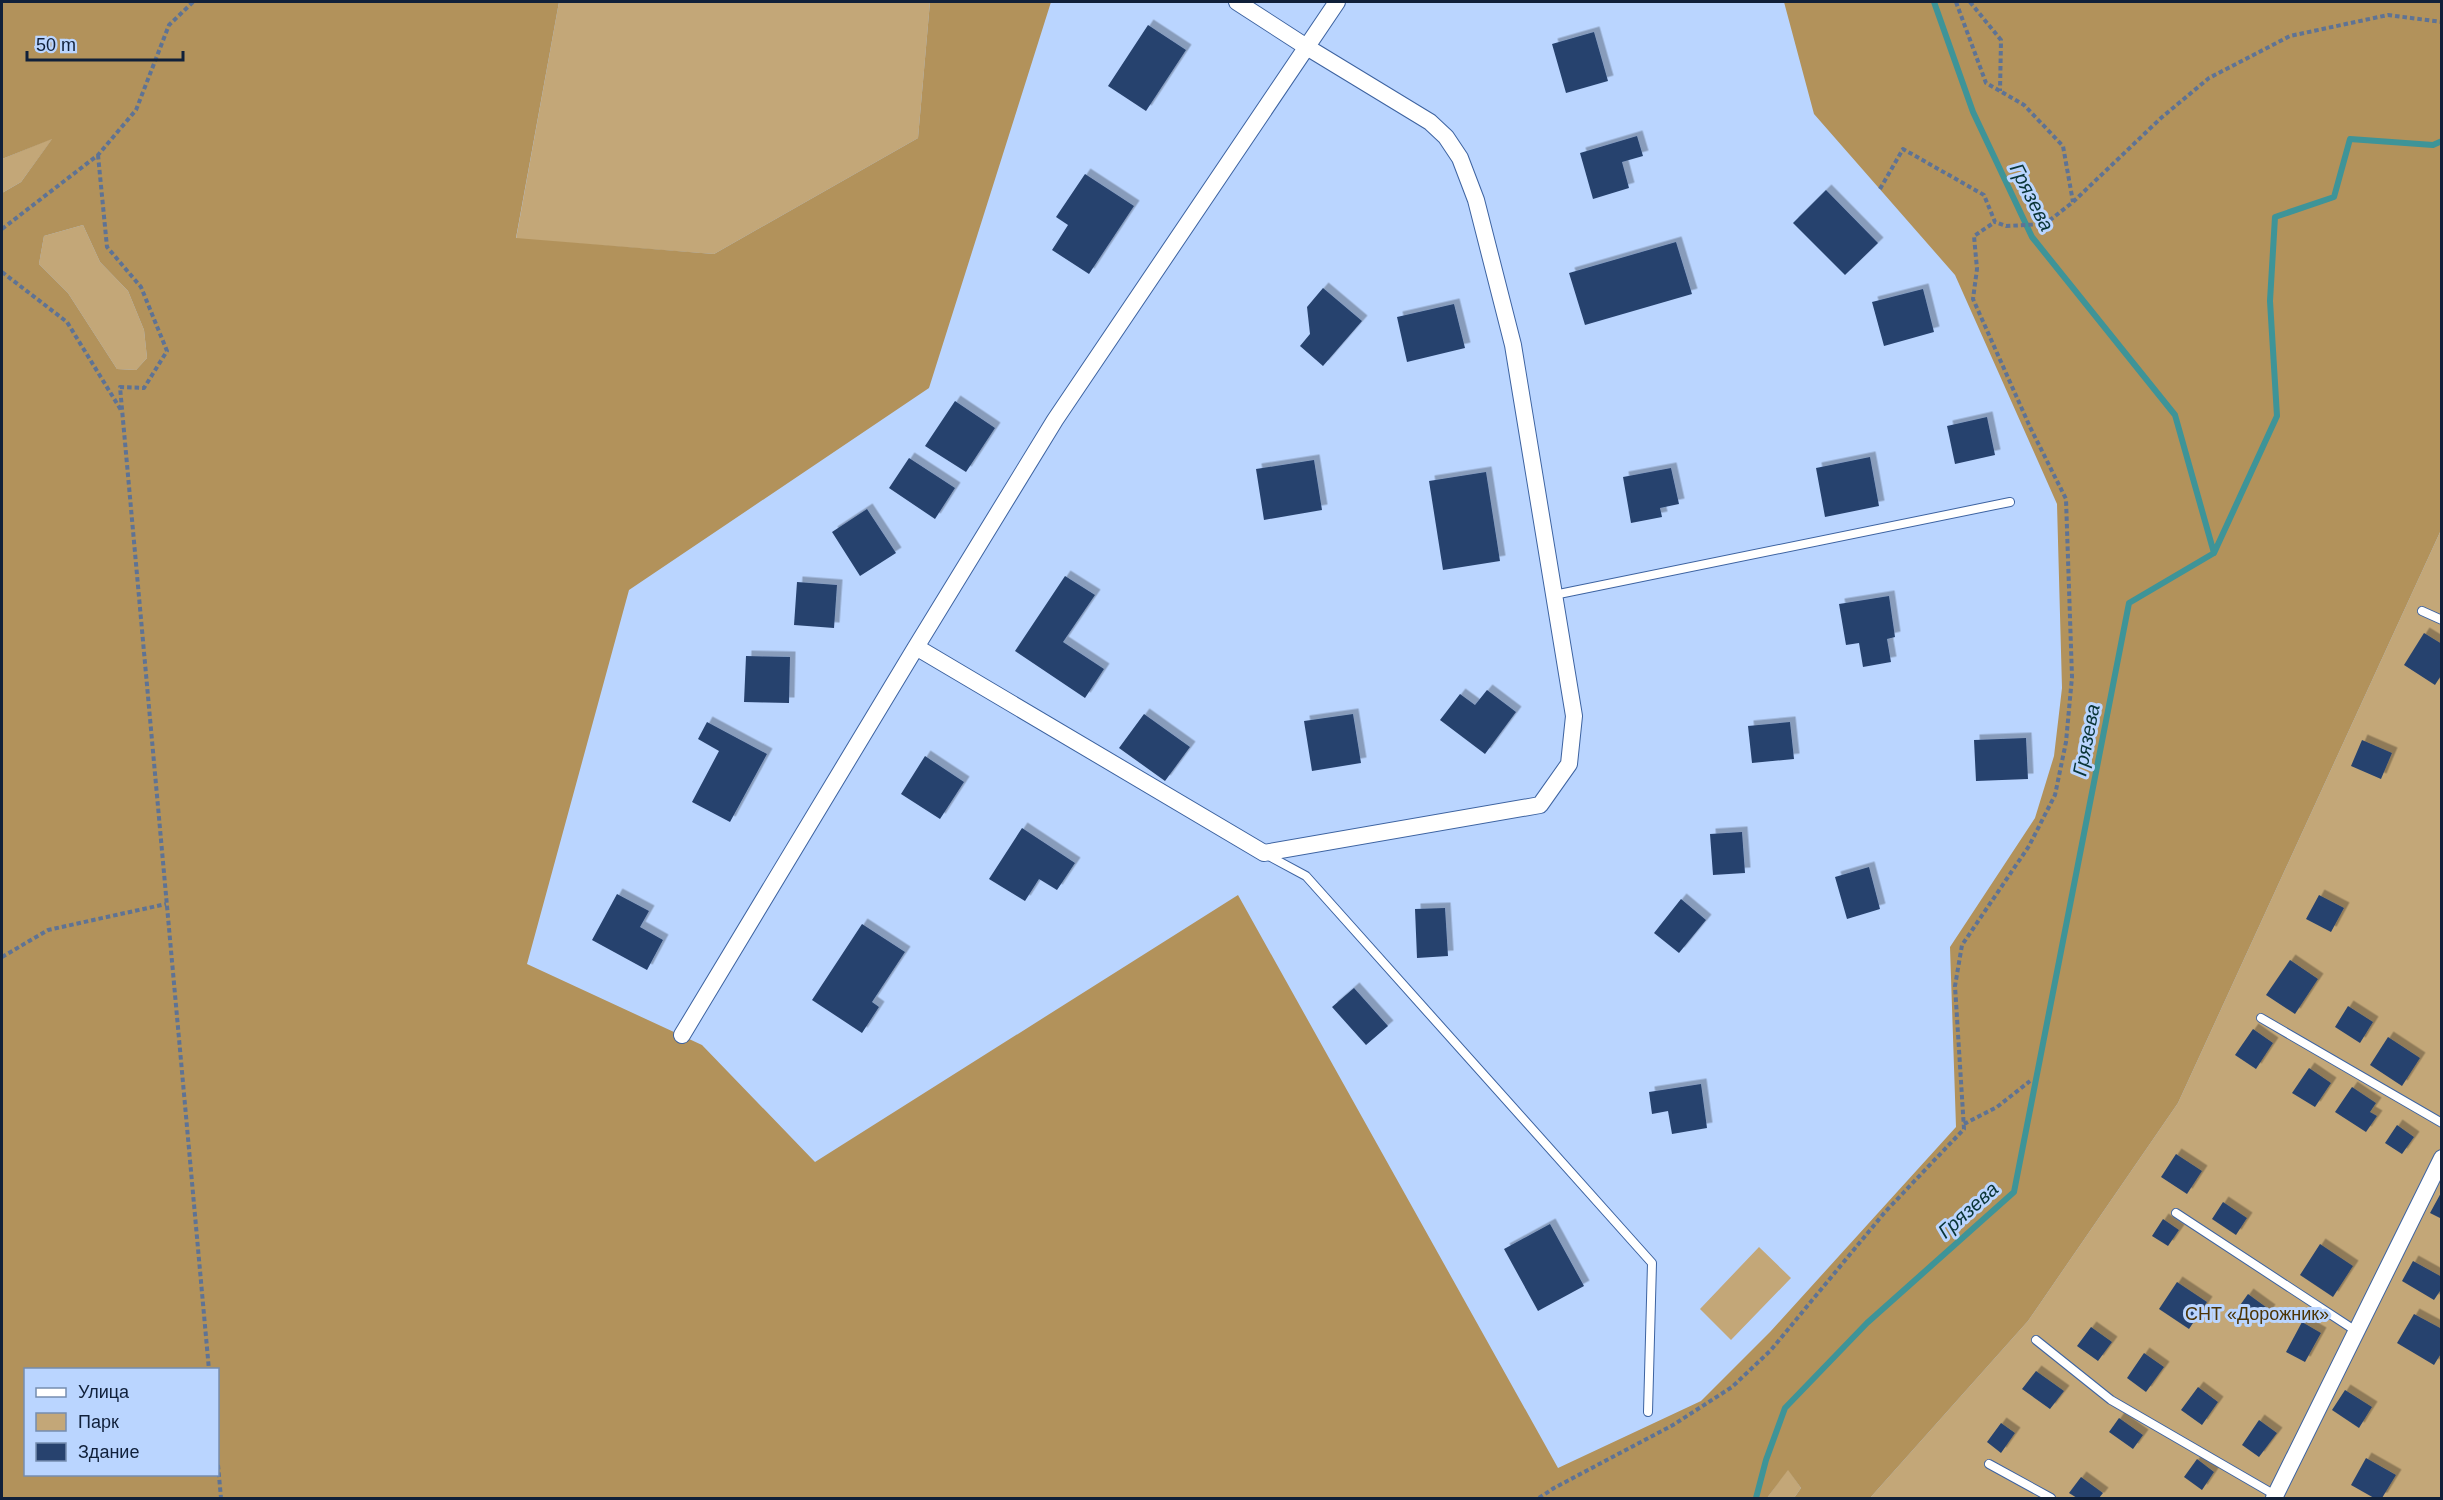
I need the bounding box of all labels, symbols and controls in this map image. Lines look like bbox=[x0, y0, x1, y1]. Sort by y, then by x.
scale bar bbox=[27, 24, 183, 62]
text: 50 m bbox=[36, 35, 76, 55]
water label: Грязева bbox=[2006, 160, 2058, 234]
water label: Грязева bbox=[2068, 702, 2104, 778]
water label: Грязева bbox=[1934, 1177, 2002, 1243]
park label: СНТ «Дорожник» bbox=[2185, 1304, 2329, 1324]
legend bbox=[24, 1368, 219, 1476]
text: Улица bbox=[78, 1382, 130, 1402]
text: Парк bbox=[78, 1412, 119, 1432]
text: Здание bbox=[78, 1442, 139, 1462]

